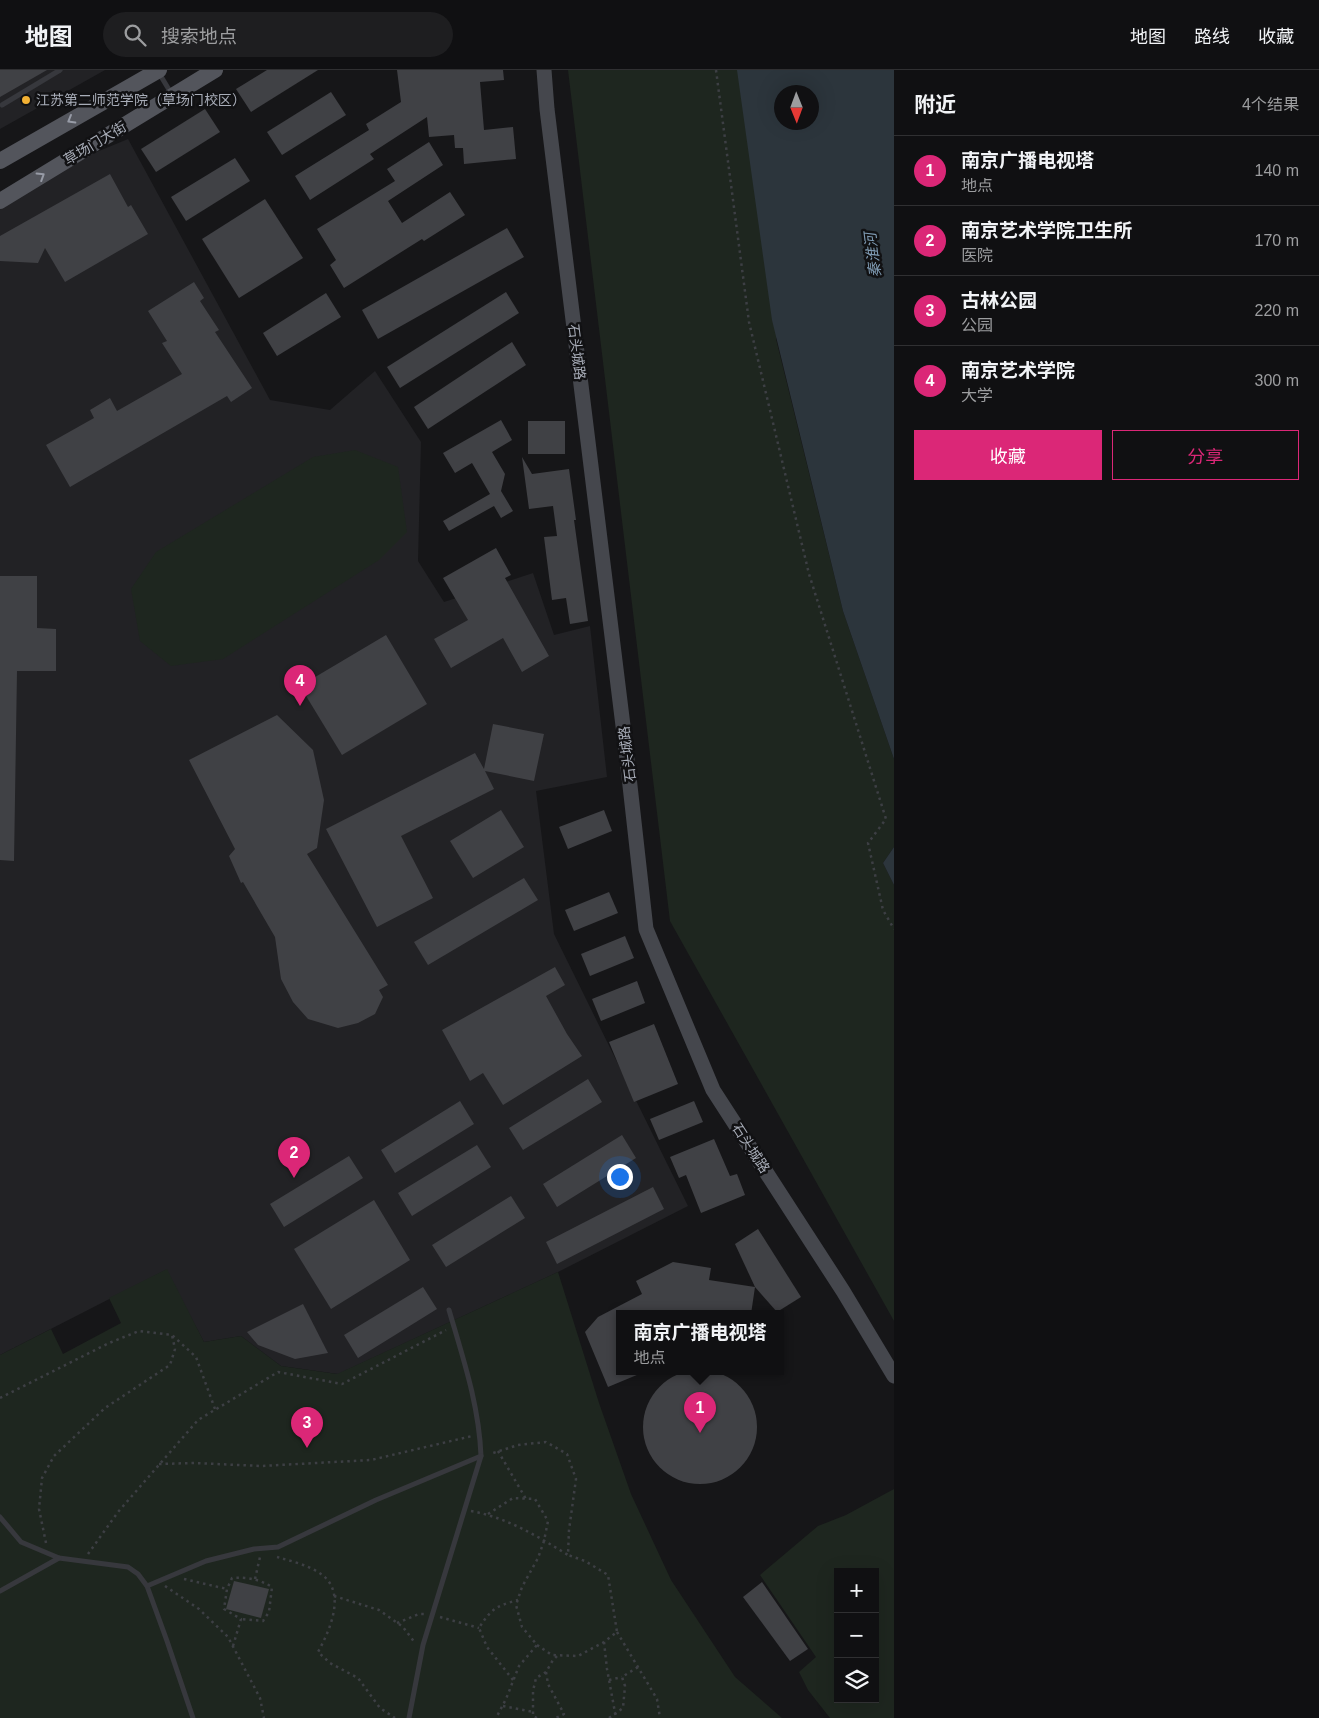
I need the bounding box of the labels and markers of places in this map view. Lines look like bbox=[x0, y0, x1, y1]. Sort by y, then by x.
place label: 江苏第二师范学院（草场门校区） bbox=[36, 92, 246, 108]
marker: 江苏第二师范学院（草场门校区） bbox=[20, 94, 32, 106]
pin: 4 bbox=[284, 665, 316, 706]
pin: 2 bbox=[278, 1137, 310, 1178]
pin: 1 bbox=[684, 1392, 716, 1433]
pin: 3 bbox=[291, 1407, 323, 1448]

